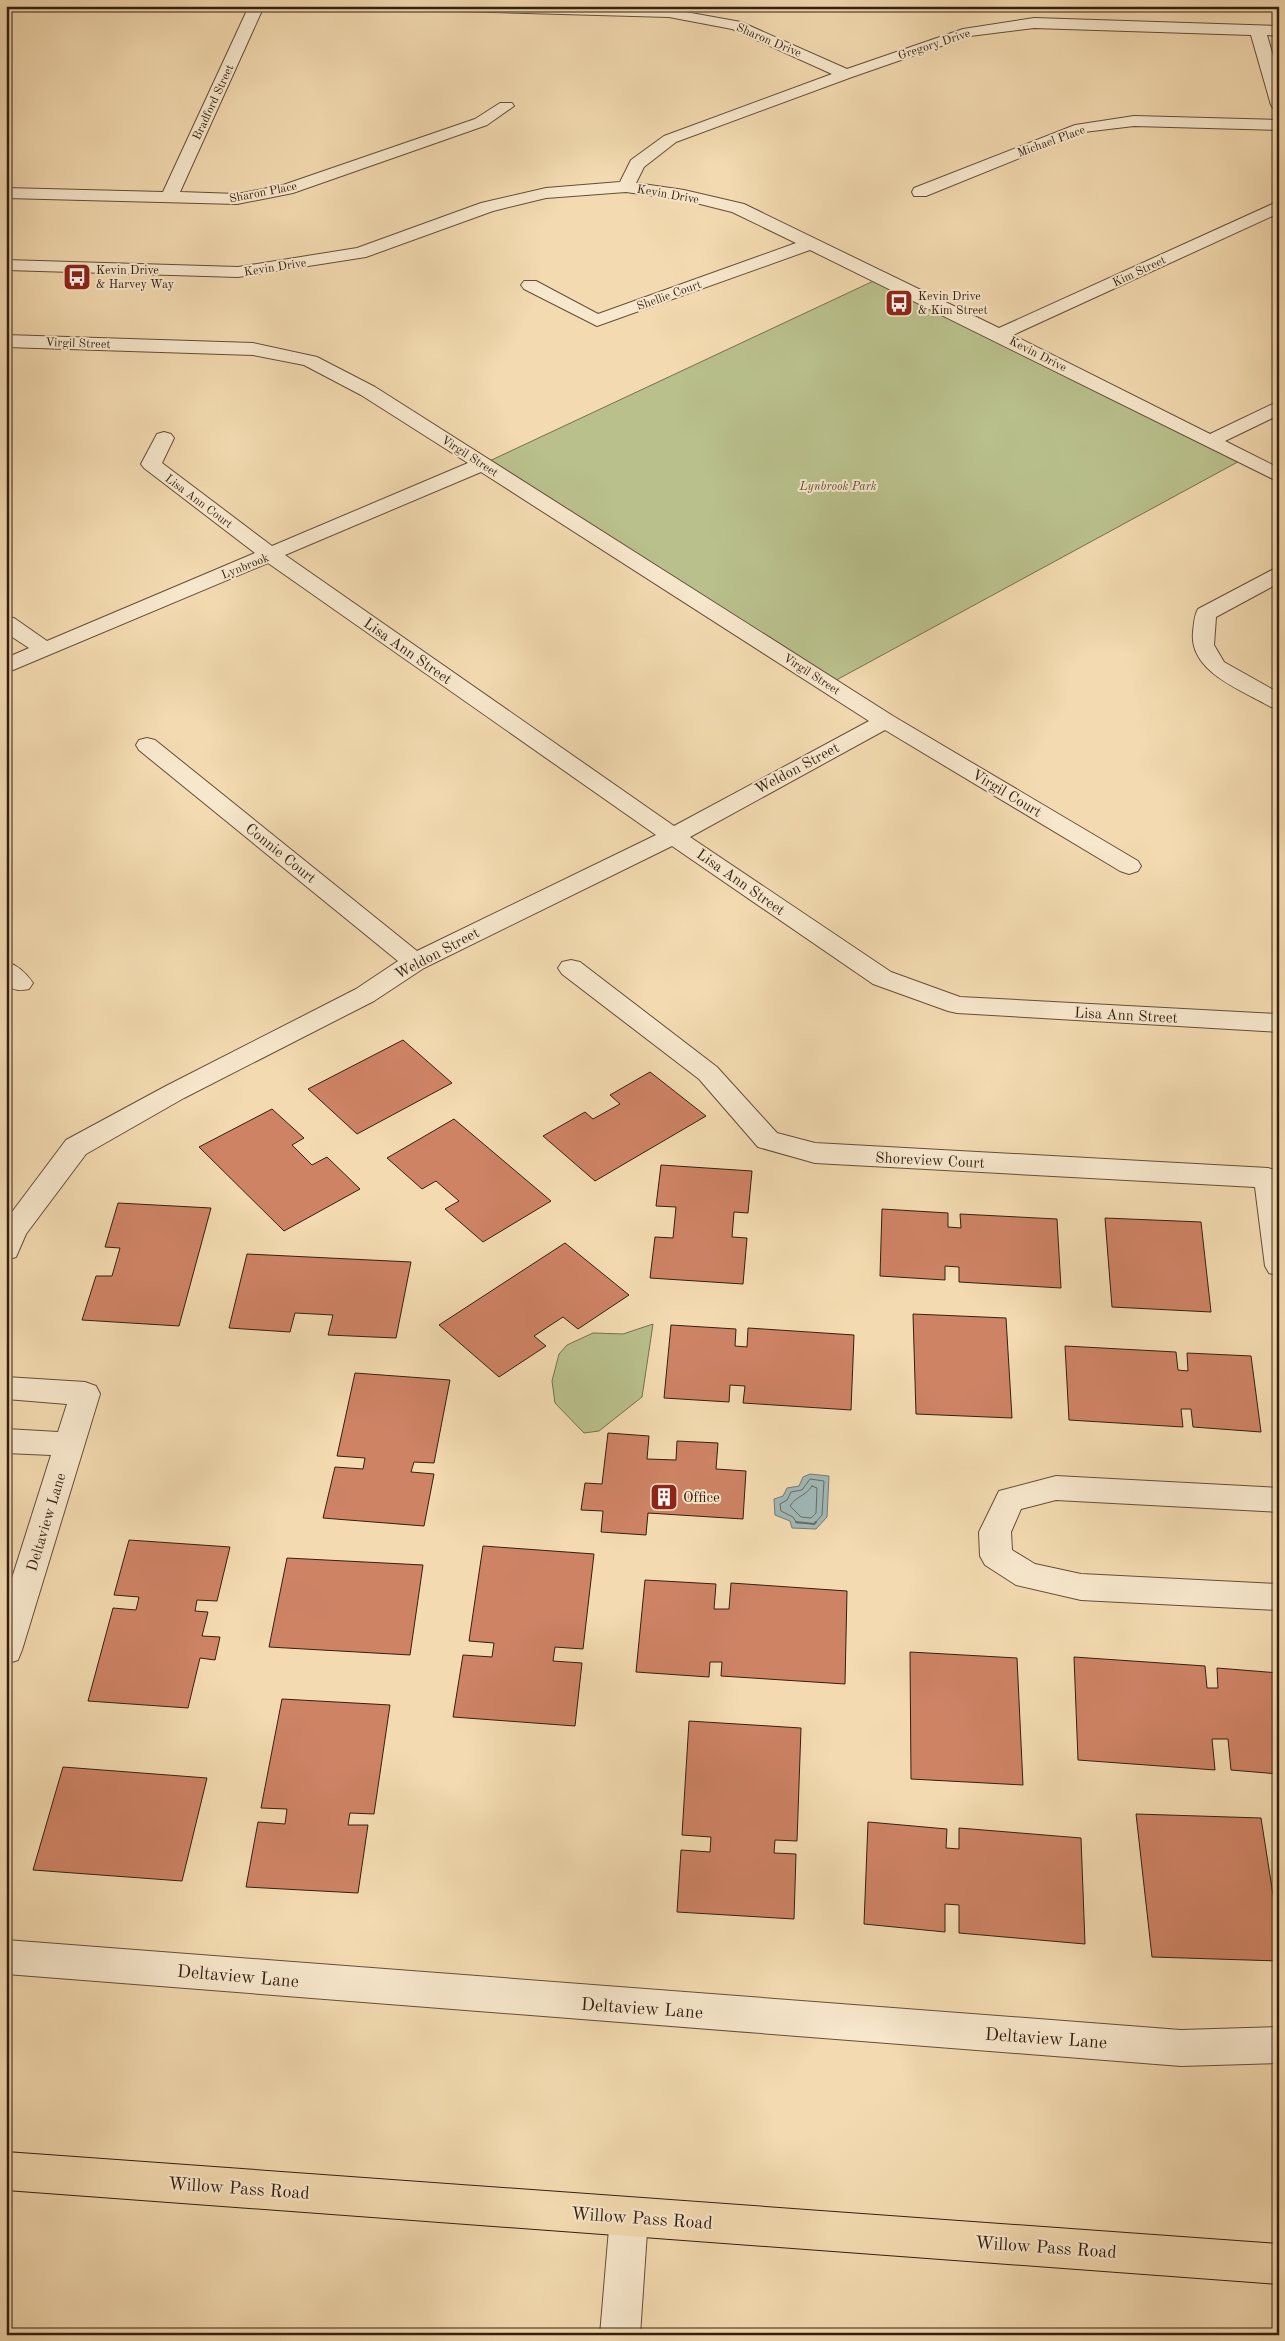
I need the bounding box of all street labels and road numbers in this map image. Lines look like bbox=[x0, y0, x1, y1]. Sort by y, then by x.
street label: Sharon Drive bbox=[734, 22, 803, 60]
street label: Gregory Drive bbox=[897, 28, 972, 62]
street label: Bradford Street bbox=[191, 63, 237, 142]
street label: Michael Place bbox=[1016, 124, 1087, 160]
street label: Sharon Place bbox=[228, 180, 299, 205]
street label: Kevin Drive bbox=[636, 184, 700, 206]
street label: Kim Street bbox=[1111, 254, 1168, 289]
street label: Kevin Drive bbox=[243, 257, 308, 279]
street label: Shellie Court bbox=[636, 279, 703, 313]
street label: Kevin Drive bbox=[1007, 335, 1069, 375]
street label: Virgil Street bbox=[45, 337, 111, 351]
street label: Virgil Street bbox=[439, 434, 500, 480]
street label: Lisa Ann Court bbox=[163, 473, 234, 531]
street label: Lynbrook bbox=[220, 552, 271, 582]
street label: Lisa Ann Street bbox=[360, 616, 454, 688]
street label: Virgil Street bbox=[781, 652, 842, 698]
street label: Weldon Street bbox=[753, 741, 842, 798]
street label: Virgil Court bbox=[969, 768, 1044, 821]
street label: Connie Court bbox=[242, 821, 318, 887]
street label: Lisa Ann Street bbox=[693, 847, 787, 919]
street label: Weldon Street bbox=[393, 926, 482, 983]
street label: Lisa Ann Street bbox=[1074, 1006, 1178, 1027]
street label: Shoreview Court bbox=[875, 1151, 985, 1172]
street label: Deltaview Lane bbox=[25, 1471, 70, 1573]
street label: Deltaview Lane bbox=[176, 1963, 300, 1991]
street label: Deltaview Lane bbox=[580, 1996, 704, 2022]
street label: Deltaview Lane bbox=[984, 2026, 1108, 2052]
street label: Willow Pass Road bbox=[168, 2175, 310, 2203]
street label: Willow Pass Road bbox=[571, 2205, 713, 2233]
street label: Willow Pass Road bbox=[975, 2234, 1117, 2262]

